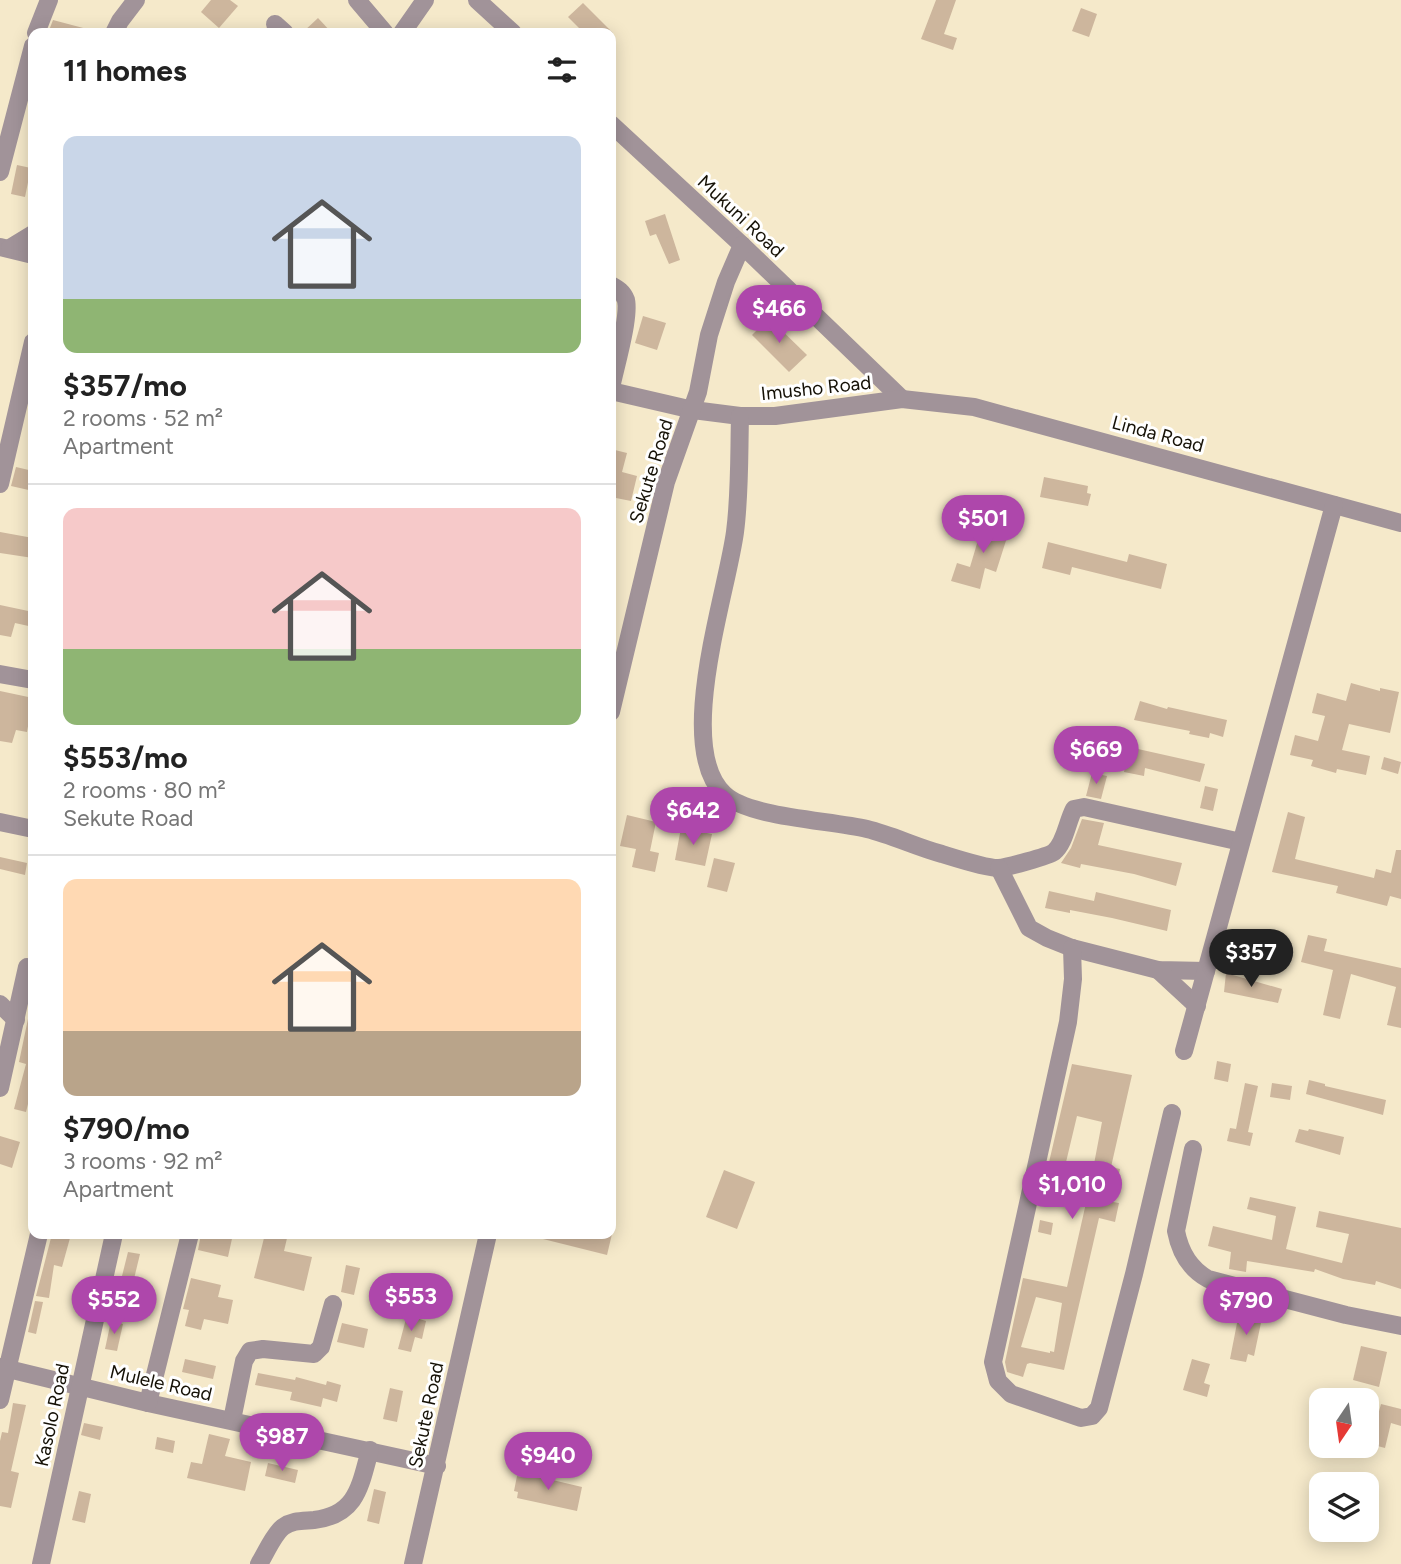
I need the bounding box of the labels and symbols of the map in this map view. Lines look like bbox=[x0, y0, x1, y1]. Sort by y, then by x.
street label: Mukuni Road bbox=[693, 170, 789, 262]
pin: $466 bbox=[738, 286, 820, 345]
street label: Imusho Road bbox=[760, 371, 872, 405]
street label: Linda Road bbox=[1110, 411, 1206, 457]
street label: Sekute Road bbox=[624, 416, 678, 526]
pin: $501 bbox=[942, 496, 1024, 555]
pin: $669 bbox=[1055, 726, 1137, 786]
pin: $642 bbox=[652, 788, 734, 847]
pin: $357 bbox=[1210, 930, 1292, 989]
pin: $1,010 bbox=[1015, 1162, 1129, 1221]
pin: $553 bbox=[370, 1274, 452, 1333]
pin: $552 bbox=[73, 1276, 155, 1336]
pin: $790 bbox=[1205, 1278, 1287, 1337]
street label: Mulele Road bbox=[108, 1360, 214, 1406]
street label: Sekute Road bbox=[404, 1360, 448, 1470]
street label: Kasolo Road bbox=[30, 1361, 74, 1469]
north arrow bbox=[1309, 1388, 1379, 1458]
pin: $987 bbox=[241, 1414, 323, 1473]
pin: $940 bbox=[507, 1432, 589, 1492]

